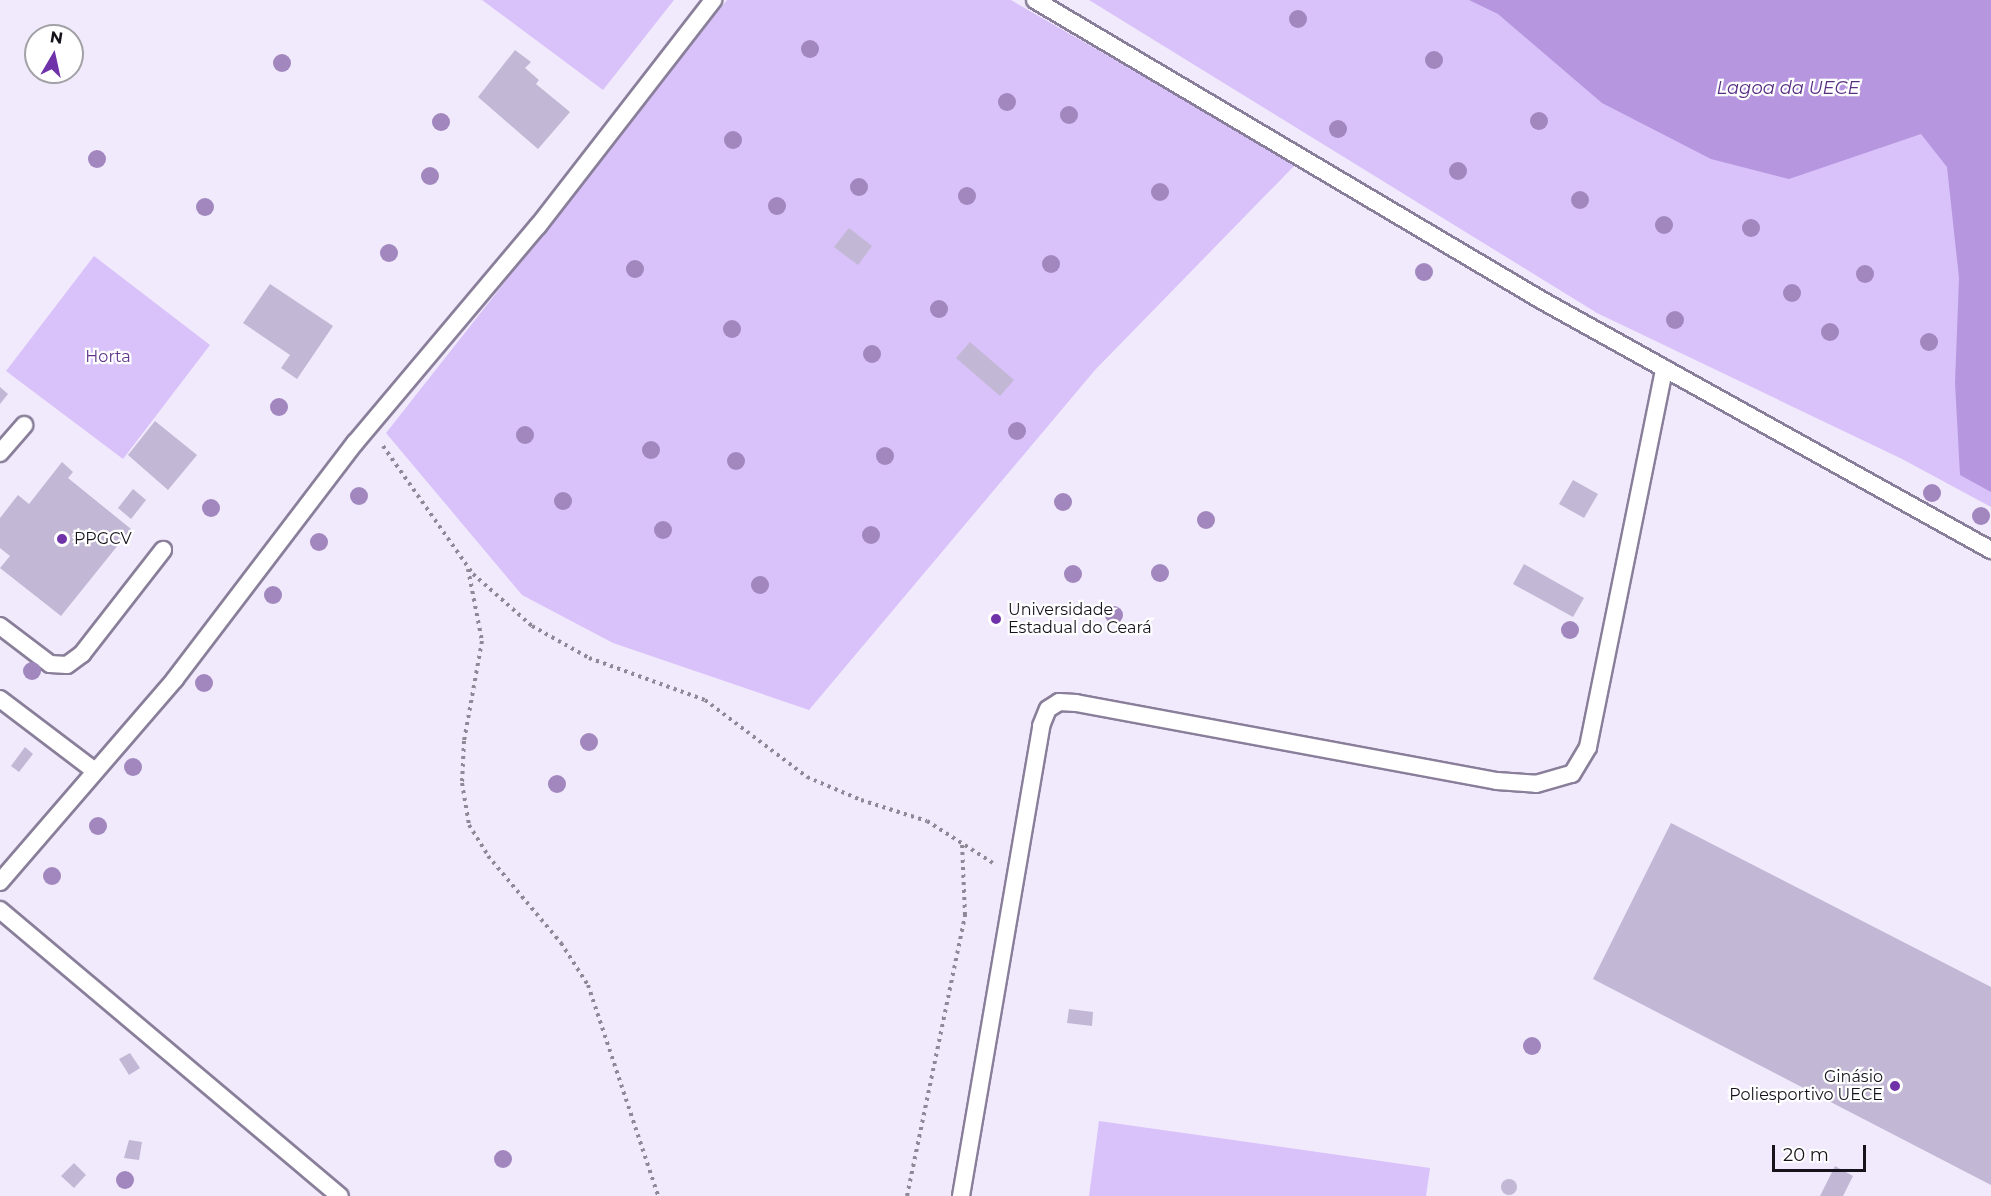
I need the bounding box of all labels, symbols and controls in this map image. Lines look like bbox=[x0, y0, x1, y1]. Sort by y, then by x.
north arrow bbox=[24, 24, 84, 84]
text: N bbox=[49, 27, 64, 48]
water label: Lagoa da UECE bbox=[1716, 77, 1860, 99]
park label: Horta bbox=[85, 347, 131, 367]
place label: PPGCV bbox=[74, 529, 132, 549]
marker: PPGCV bbox=[55, 532, 69, 546]
place label: Universidade Estadual do Ceará bbox=[1008, 600, 1152, 638]
marker: Universidade Estadual do Ceará bbox=[989, 612, 1003, 626]
place label: Ginásio Poliesportivo UECE bbox=[1729, 1067, 1883, 1105]
marker: Ginásio Poliesportivo UECE bbox=[1888, 1079, 1902, 1093]
scale bar bbox=[1775, 1133, 1870, 1171]
text: 20 m bbox=[1783, 1144, 1829, 1166]

